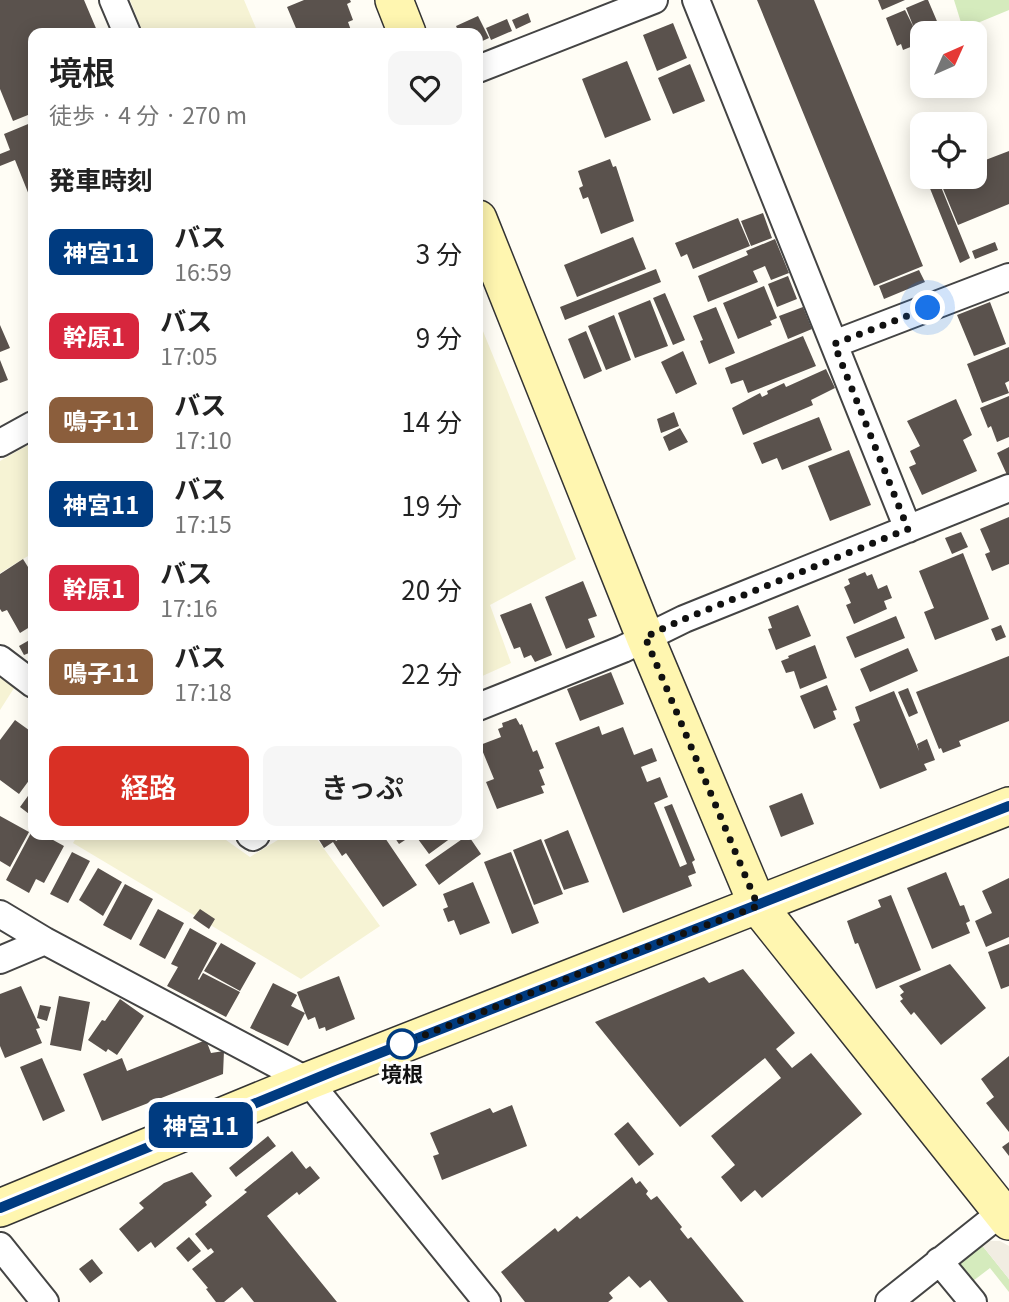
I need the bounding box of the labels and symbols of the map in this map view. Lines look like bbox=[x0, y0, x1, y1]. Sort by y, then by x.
north arrow bbox=[910, 21, 987, 98]
your location bbox=[910, 290, 945, 325]
marker: 境根 bbox=[387, 1029, 417, 1059]
place label: 境根 bbox=[381, 1058, 423, 1088]
line badge: 神宮11 bbox=[152, 1102, 250, 1148]

